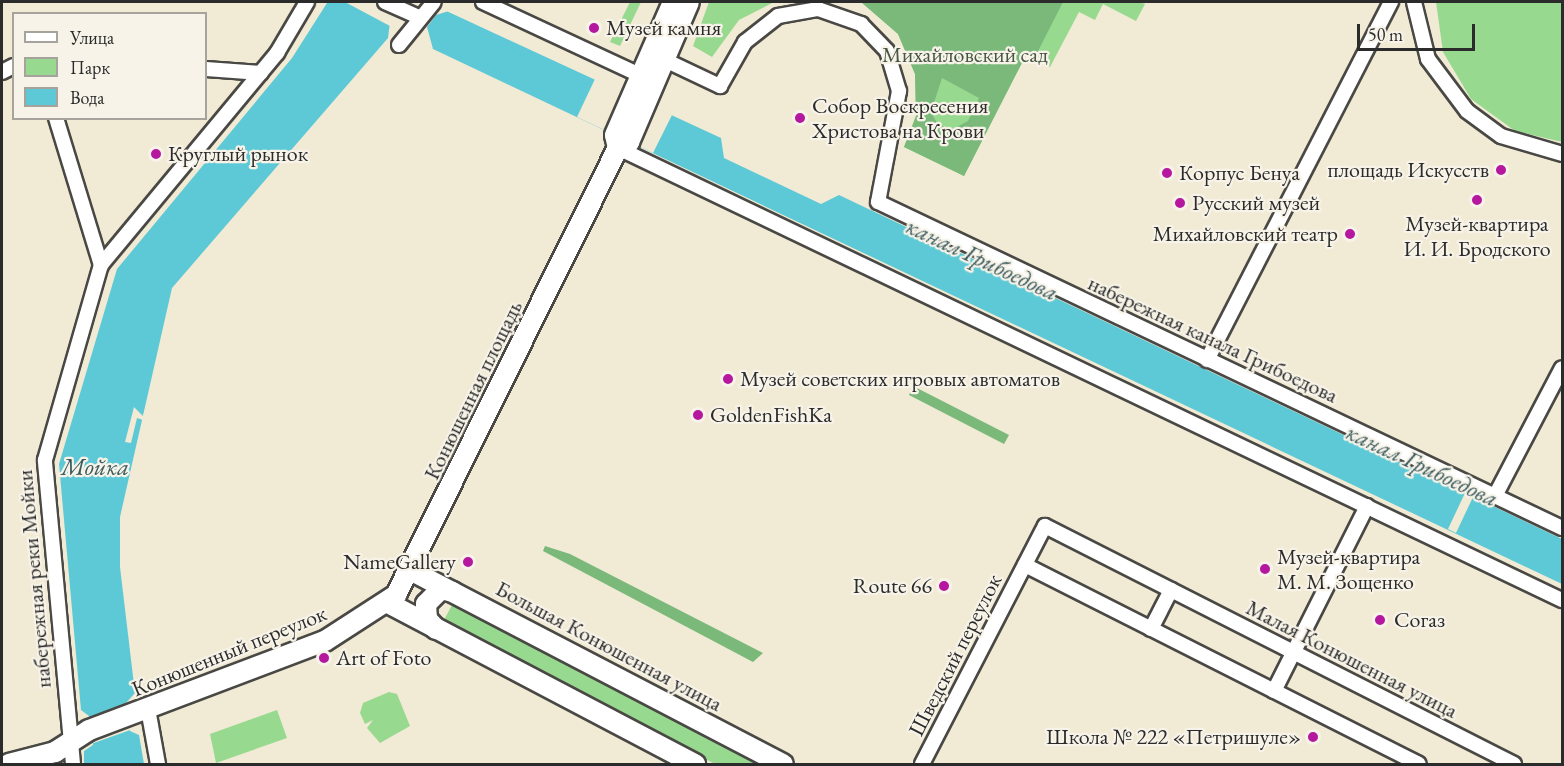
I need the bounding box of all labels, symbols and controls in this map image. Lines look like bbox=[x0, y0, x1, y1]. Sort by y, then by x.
legend bbox=[12, 12, 207, 120]
scale bar bbox=[1360, 12, 1478, 50]
place label: Музей камня bbox=[606, 15, 721, 41]
marker: Музей камня bbox=[587, 21, 601, 35]
text: 50 m bbox=[1368, 23, 1403, 46]
text: Улица bbox=[70, 26, 114, 49]
park label: Михайловский сад bbox=[882, 42, 1048, 68]
text: Парк bbox=[70, 56, 110, 79]
text: Вода bbox=[70, 86, 104, 109]
place label: Собор Воскресения Христова на Крови bbox=[812, 92, 988, 144]
marker: Собор Воскресения Христова на Крови bbox=[793, 111, 807, 125]
place label: Круглый рынок bbox=[168, 141, 308, 167]
marker: Круглый рынок bbox=[149, 147, 163, 161]
place label: площадь Искусств bbox=[1327, 157, 1489, 183]
place label: Корпус Бенуа bbox=[1179, 160, 1300, 186]
marker: площадь Искусств bbox=[1494, 163, 1508, 177]
marker: Корпус Бенуа bbox=[1160, 166, 1174, 180]
place label: Русский музей bbox=[1192, 190, 1320, 216]
marker: Музей-квартира И. И. Бродского bbox=[1470, 193, 1484, 207]
marker: Русский музей bbox=[1173, 196, 1187, 210]
place label: Музей-квартира И. И. Бродского bbox=[1403, 210, 1551, 262]
water label: канал Грибоедова bbox=[901, 211, 1063, 307]
place label: Михайловский театр bbox=[1153, 221, 1338, 247]
marker: Михайловский театр bbox=[1343, 227, 1357, 241]
street label: набережная канала Грибоедова bbox=[1084, 269, 1342, 409]
street label: Конюшенная площадь bbox=[418, 296, 528, 484]
place label: Музей советских игровых автоматов bbox=[740, 366, 1060, 392]
marker: Музей советских игровых автоматов bbox=[721, 372, 735, 386]
place label: GoldenFishKa bbox=[710, 402, 832, 428]
marker: GoldenFishKa bbox=[691, 408, 705, 422]
water label: канал Грибоедова bbox=[1341, 417, 1503, 513]
water label: Мойка bbox=[61, 453, 129, 481]
street label: набережная реки Мойки bbox=[11, 469, 57, 689]
place label: Музей-квартира М. М. Зощенко bbox=[1277, 543, 1420, 594]
place label: NameGallery bbox=[343, 549, 456, 575]
marker: NameGallery bbox=[461, 555, 475, 569]
marker: Музей-квартира М. М. Зощенко bbox=[1258, 562, 1272, 576]
street label: Шведский переулок bbox=[903, 570, 1007, 740]
place label: Route 66 bbox=[853, 573, 932, 599]
street label: Большая Конюшенная улица bbox=[491, 575, 727, 717]
marker: Route 66 bbox=[937, 579, 951, 593]
street label: Малая Конюшенная улица bbox=[1242, 594, 1462, 724]
street label: Конюшенный переулок bbox=[128, 600, 330, 702]
place label: Согаз bbox=[1394, 607, 1445, 633]
marker: Согаз bbox=[1371, 611, 1389, 629]
place label: Art of Foto bbox=[336, 645, 431, 671]
marker: Art of Foto bbox=[317, 651, 331, 665]
place label: Школа № 222 «Петришуле» bbox=[1046, 724, 1301, 750]
marker: Школа № 222 «Петришуле» bbox=[1306, 730, 1320, 744]

